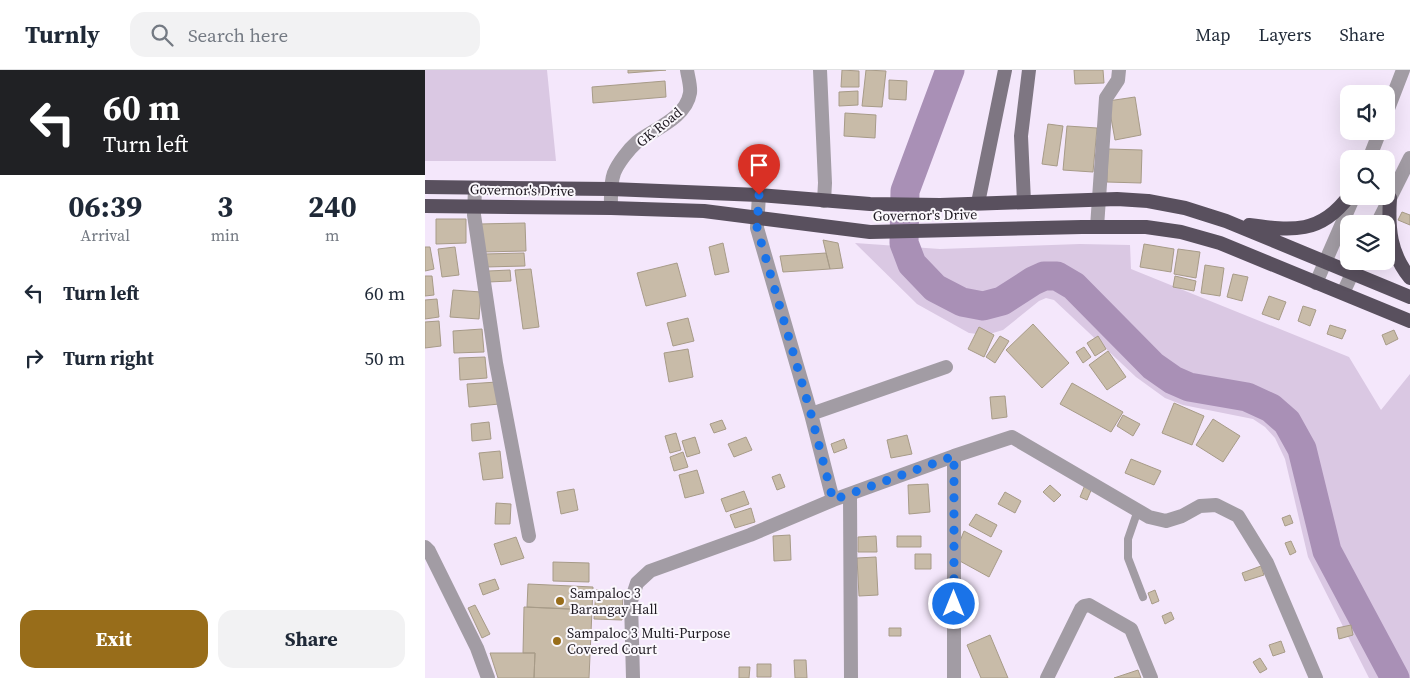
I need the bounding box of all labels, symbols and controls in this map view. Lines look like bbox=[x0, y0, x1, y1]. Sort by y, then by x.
search box bbox=[130, 12, 480, 57]
text: Turnly bbox=[25, 18, 100, 51]
icon: search bbox=[148, 21, 176, 49]
text: Search here bbox=[188, 22, 288, 48]
text: Map bbox=[1195, 22, 1230, 47]
text: Layers bbox=[1258, 22, 1311, 47]
text: Share bbox=[1339, 22, 1385, 47]
text: 60 m bbox=[103, 84, 180, 132]
map controls bbox=[1340, 85, 1395, 270]
button: sound bbox=[1340, 85, 1395, 140]
icon: left bbox=[20, 90, 85, 155]
street label: GK Road bbox=[632, 102, 686, 152]
text: Turn left bbox=[103, 129, 188, 159]
pin bbox=[738, 144, 780, 195]
button: search bbox=[1340, 150, 1395, 205]
icon: arrive bbox=[745, 151, 773, 179]
street label: Governor's Drive bbox=[470, 179, 574, 201]
text: 06:39 bbox=[68, 186, 142, 227]
text: 3 bbox=[217, 186, 233, 227]
text: 240 bbox=[308, 186, 357, 227]
street label: Governor's Drive bbox=[873, 204, 977, 226]
button: layers bbox=[1340, 215, 1395, 270]
text: Arrival bbox=[81, 224, 130, 246]
text: min bbox=[211, 224, 240, 246]
text: m bbox=[325, 224, 339, 246]
icon: left bbox=[20, 279, 48, 307]
text: Turn left bbox=[63, 280, 139, 306]
text: 60 m bbox=[364, 280, 405, 306]
icon: right bbox=[20, 344, 48, 372]
text: Turn right bbox=[63, 345, 154, 371]
text: 50 m bbox=[364, 345, 405, 371]
position arrow bbox=[927, 577, 979, 629]
place label: Sampaloc 3 Barangay Hall bbox=[570, 583, 658, 619]
marker: Sampaloc 3 Barangay Hall bbox=[554, 595, 566, 607]
button: Exit bbox=[20, 610, 208, 668]
button: Share bbox=[218, 610, 405, 668]
place label: Sampaloc 3 Multi-Purpose Covered Court bbox=[567, 623, 730, 659]
marker: Sampaloc 3 Multi-Purpose Covered Court bbox=[551, 635, 563, 647]

